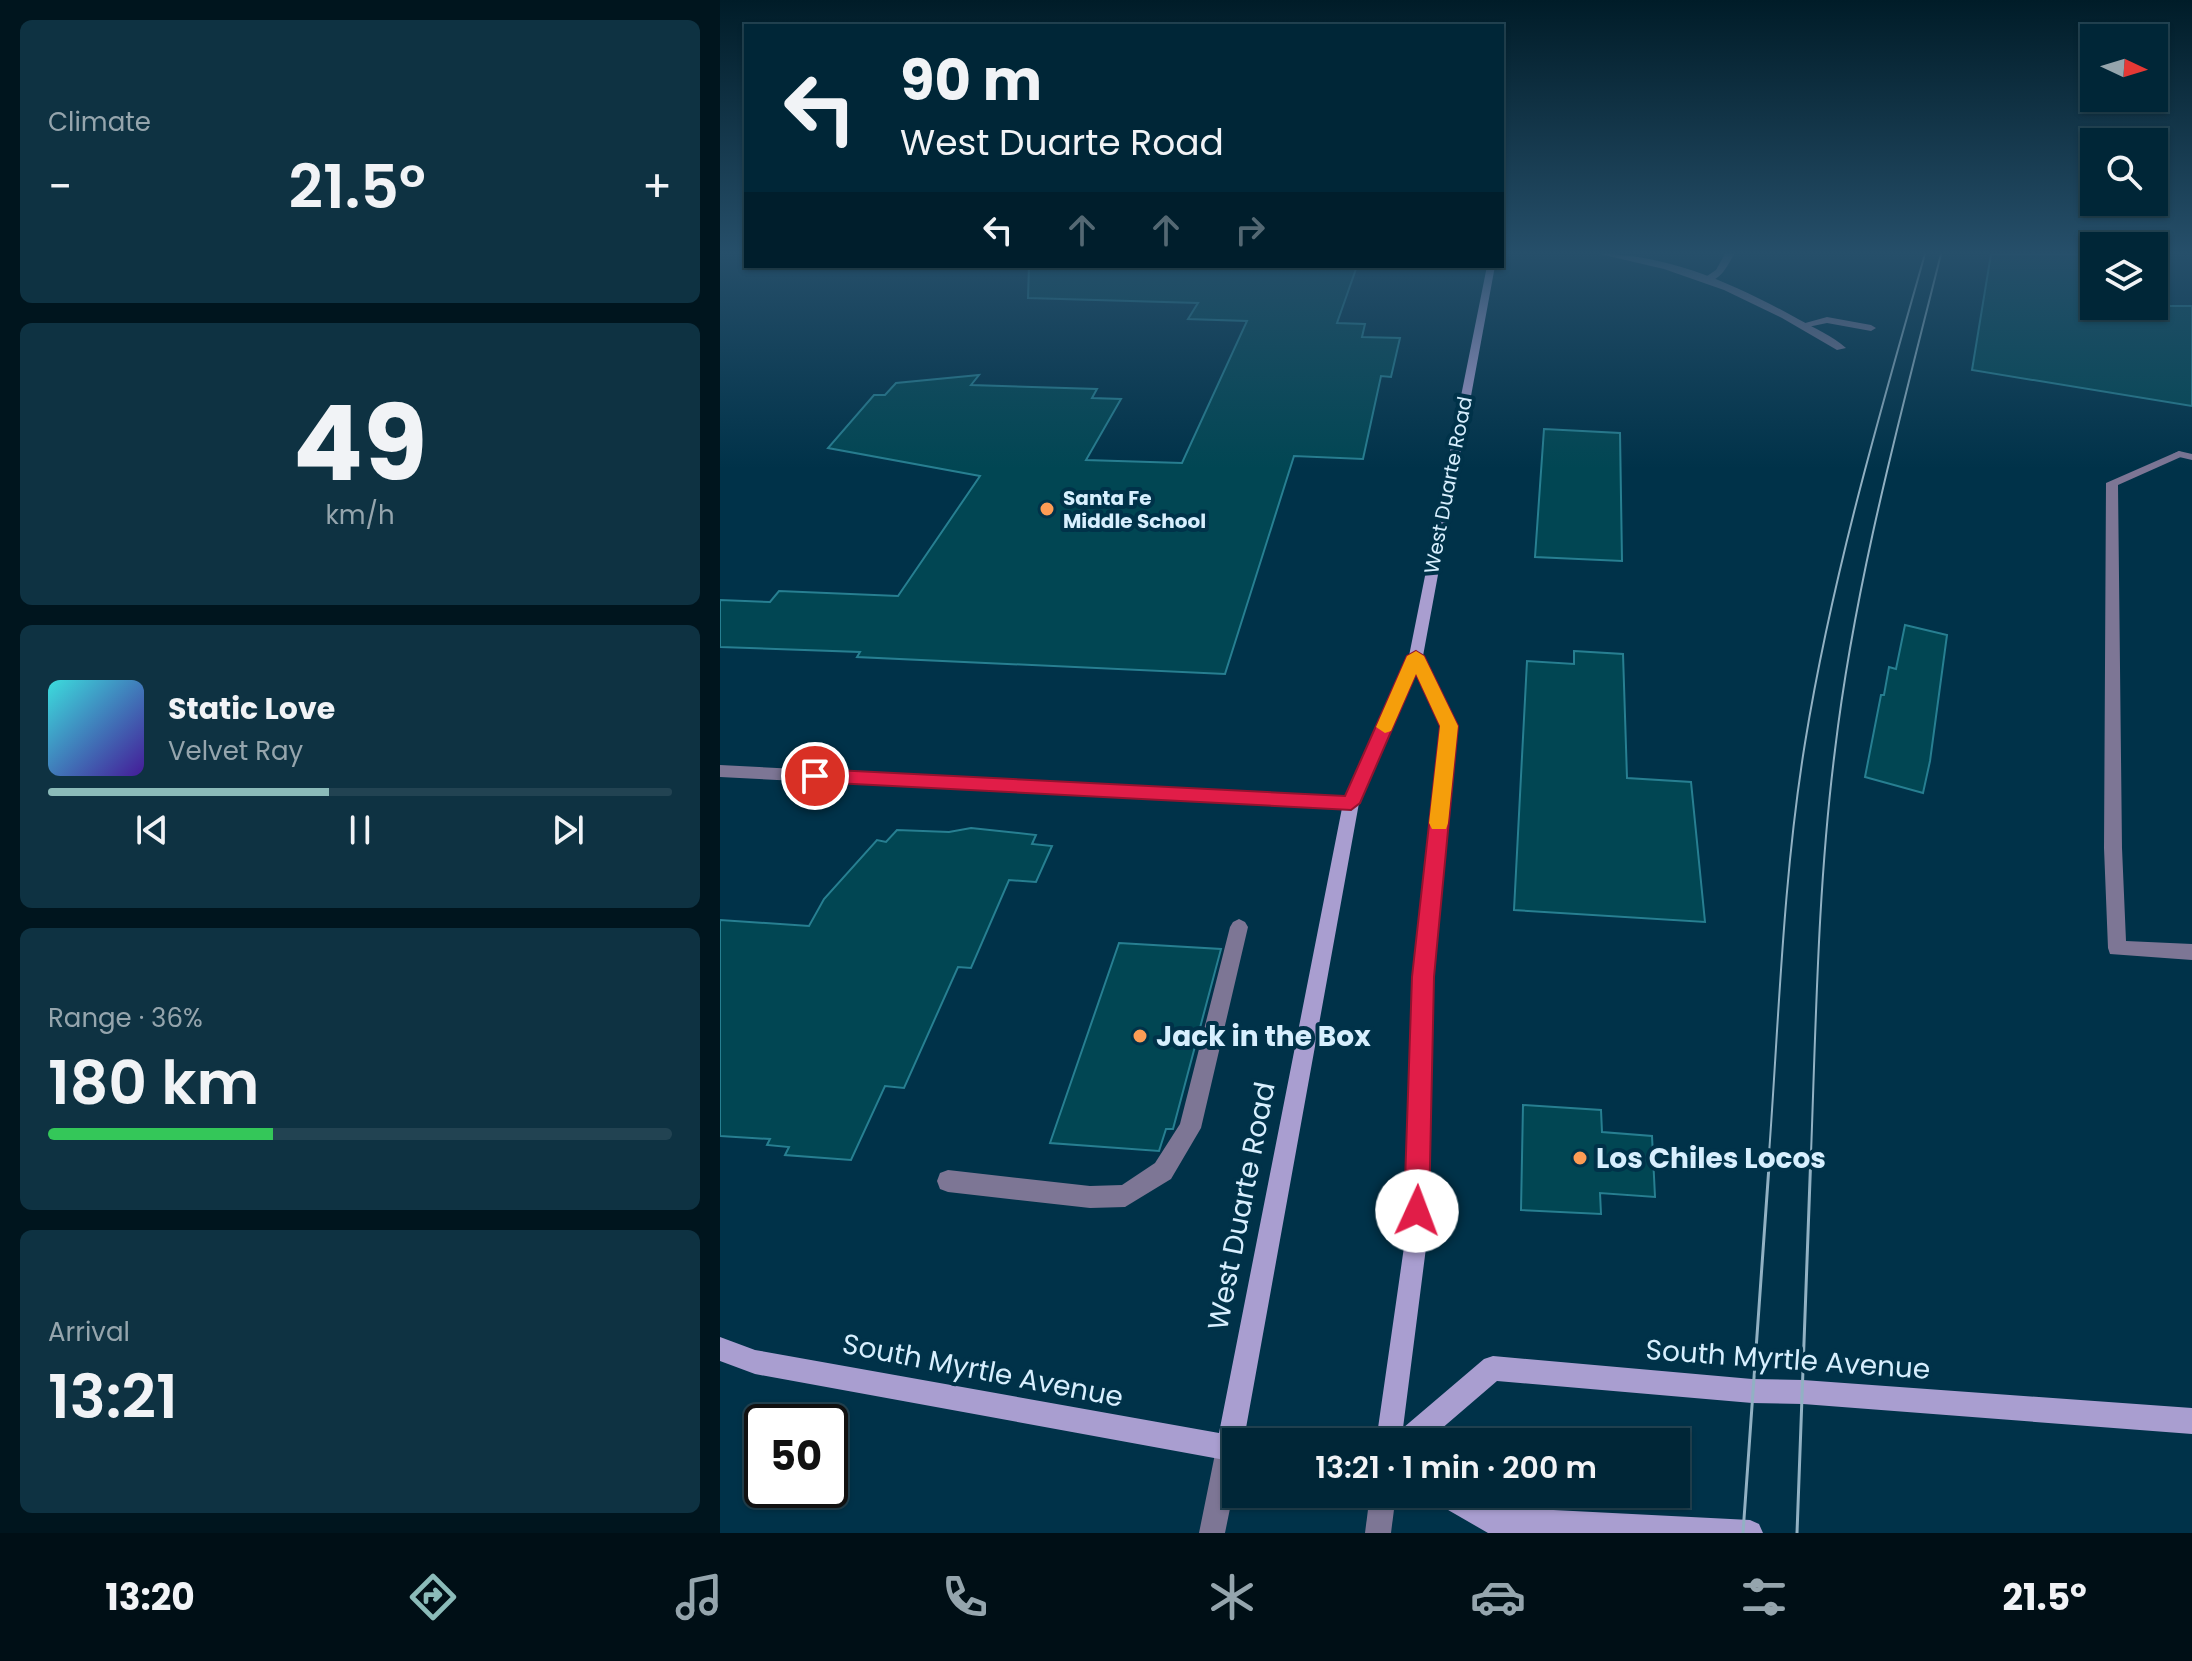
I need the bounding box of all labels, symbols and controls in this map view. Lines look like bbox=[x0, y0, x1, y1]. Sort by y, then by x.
north arrow bbox=[2080, 24, 2168, 112]
map controls bbox=[2080, 24, 2168, 320]
text: 90 m bbox=[900, 41, 1042, 120]
icon: left bbox=[768, 56, 872, 160]
text: Climate bbox=[48, 104, 151, 140]
text: West Duarte Road bbox=[900, 117, 1224, 168]
button: search bbox=[2080, 128, 2168, 216]
text: 21.5° bbox=[289, 145, 426, 229]
text: − bbox=[48, 156, 72, 217]
text: + bbox=[642, 156, 672, 217]
icon: left bbox=[976, 208, 1020, 252]
icon: ahead bbox=[1060, 208, 1104, 252]
icon: ahead bbox=[1144, 208, 1188, 252]
icon: right bbox=[1228, 208, 1272, 252]
button: layers bbox=[2080, 232, 2168, 320]
text: 49 bbox=[293, 371, 427, 516]
street label: West Duarte Road bbox=[1417, 394, 1479, 576]
place label: Santa Fe Middle School bbox=[1063, 484, 1206, 535]
text: km/h bbox=[325, 497, 395, 533]
marker: Santa Fe Middle School bbox=[1038, 500, 1056, 518]
text: Static Love bbox=[168, 687, 335, 730]
text: Velvet Ray bbox=[168, 733, 303, 769]
pin bbox=[781, 742, 849, 810]
icon: arrive bbox=[793, 754, 837, 798]
icon: previous bbox=[130, 808, 174, 852]
icon: pause bbox=[338, 808, 382, 852]
icon: next bbox=[546, 808, 590, 852]
text: Range · 36% bbox=[48, 1000, 203, 1036]
place label: Jack in the Box bbox=[1156, 1017, 1371, 1056]
marker: Jack in the Box bbox=[1131, 1027, 1149, 1045]
text: 180 km bbox=[48, 1041, 259, 1125]
street label: West Duarte Road bbox=[1198, 1079, 1285, 1333]
place label: Los Chiles Locos bbox=[1596, 1139, 1826, 1178]
marker: Los Chiles Locos bbox=[1571, 1149, 1589, 1167]
position arrow bbox=[1375, 1169, 1459, 1253]
text: Arrival bbox=[48, 1314, 130, 1350]
street label: South Myrtle Avenue bbox=[839, 1324, 1127, 1417]
street label: South Myrtle Avenue bbox=[1644, 1330, 1932, 1389]
text: 13:21 bbox=[48, 1355, 178, 1439]
speed limit sign: 50 bbox=[744, 1404, 848, 1508]
text: 13:21 · 1 min · 200 m bbox=[1315, 1446, 1597, 1489]
icon: directions bbox=[405, 1569, 461, 1625]
icon: music bbox=[671, 1569, 727, 1625]
icon: phone bbox=[937, 1569, 993, 1625]
icon: climate bbox=[1204, 1569, 1260, 1625]
icon: car bbox=[1470, 1569, 1526, 1625]
icon: filters bbox=[1736, 1569, 1792, 1625]
text: 13:20 bbox=[105, 1572, 195, 1623]
text: 21.5° bbox=[2002, 1572, 2087, 1623]

